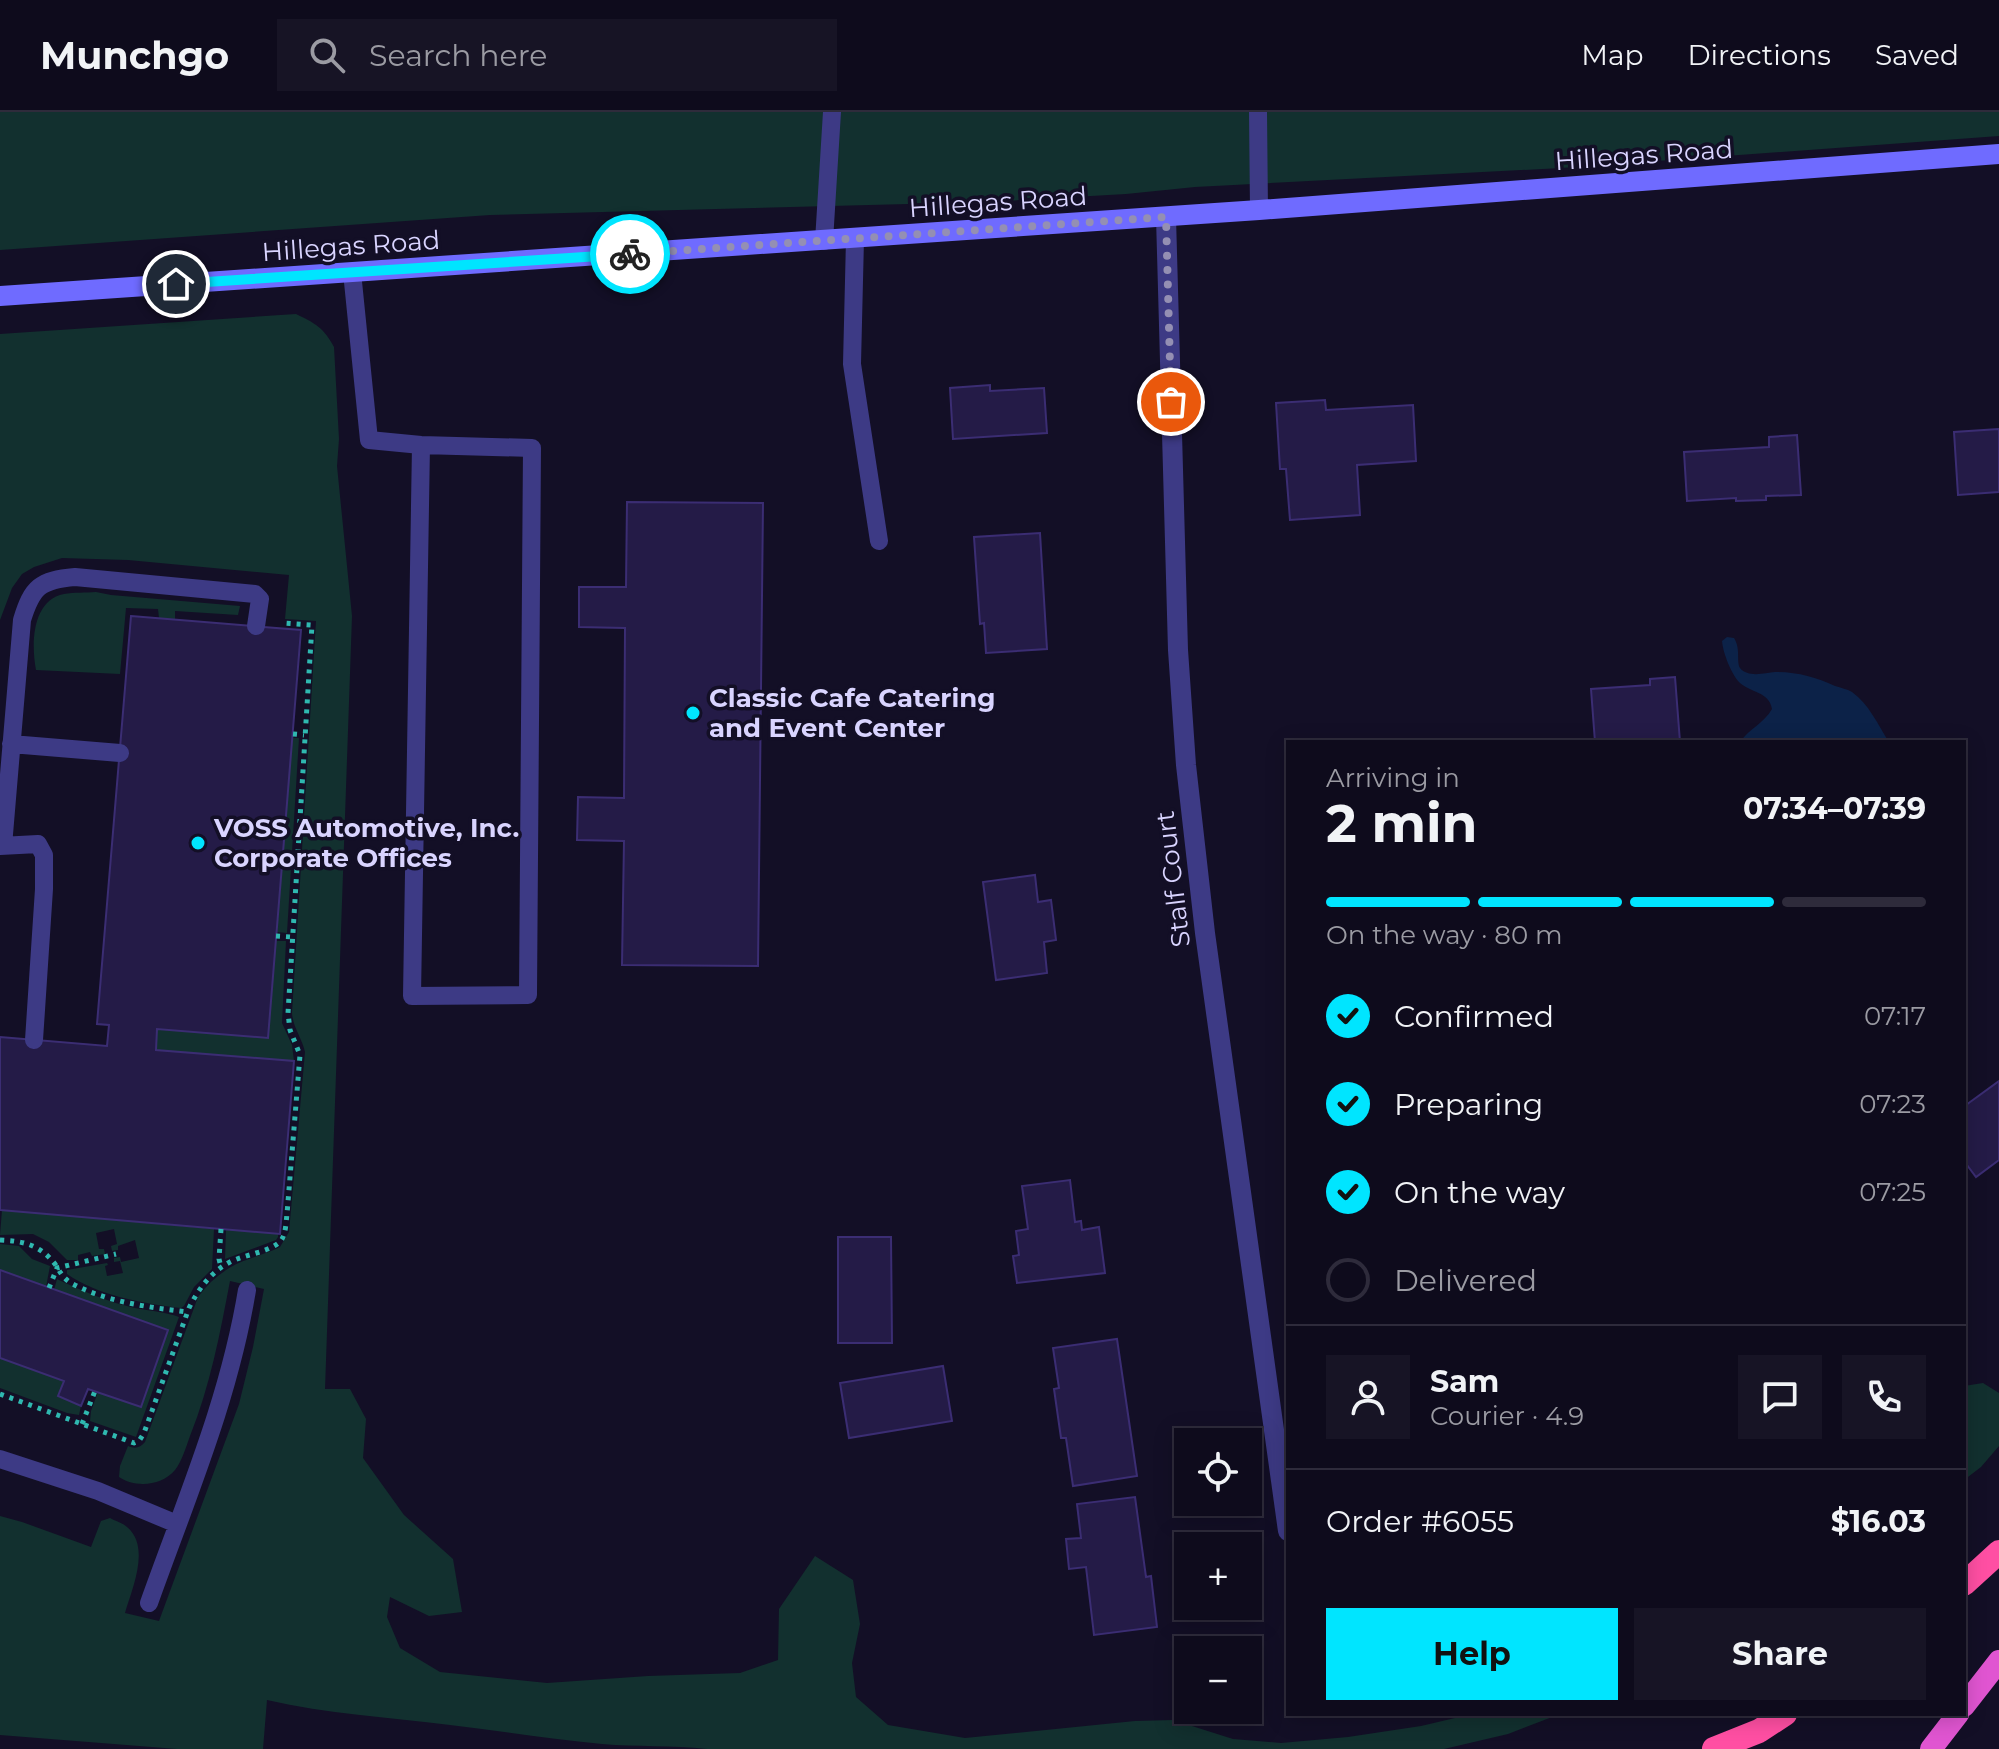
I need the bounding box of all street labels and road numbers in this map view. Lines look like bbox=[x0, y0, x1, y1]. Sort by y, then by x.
street label: Hillegas Road bbox=[1554, 133, 1734, 177]
street label: Hillegas Road bbox=[908, 180, 1088, 224]
street label: Hillegas Road bbox=[261, 224, 441, 268]
street label: Stalf Court bbox=[1149, 809, 1197, 949]

